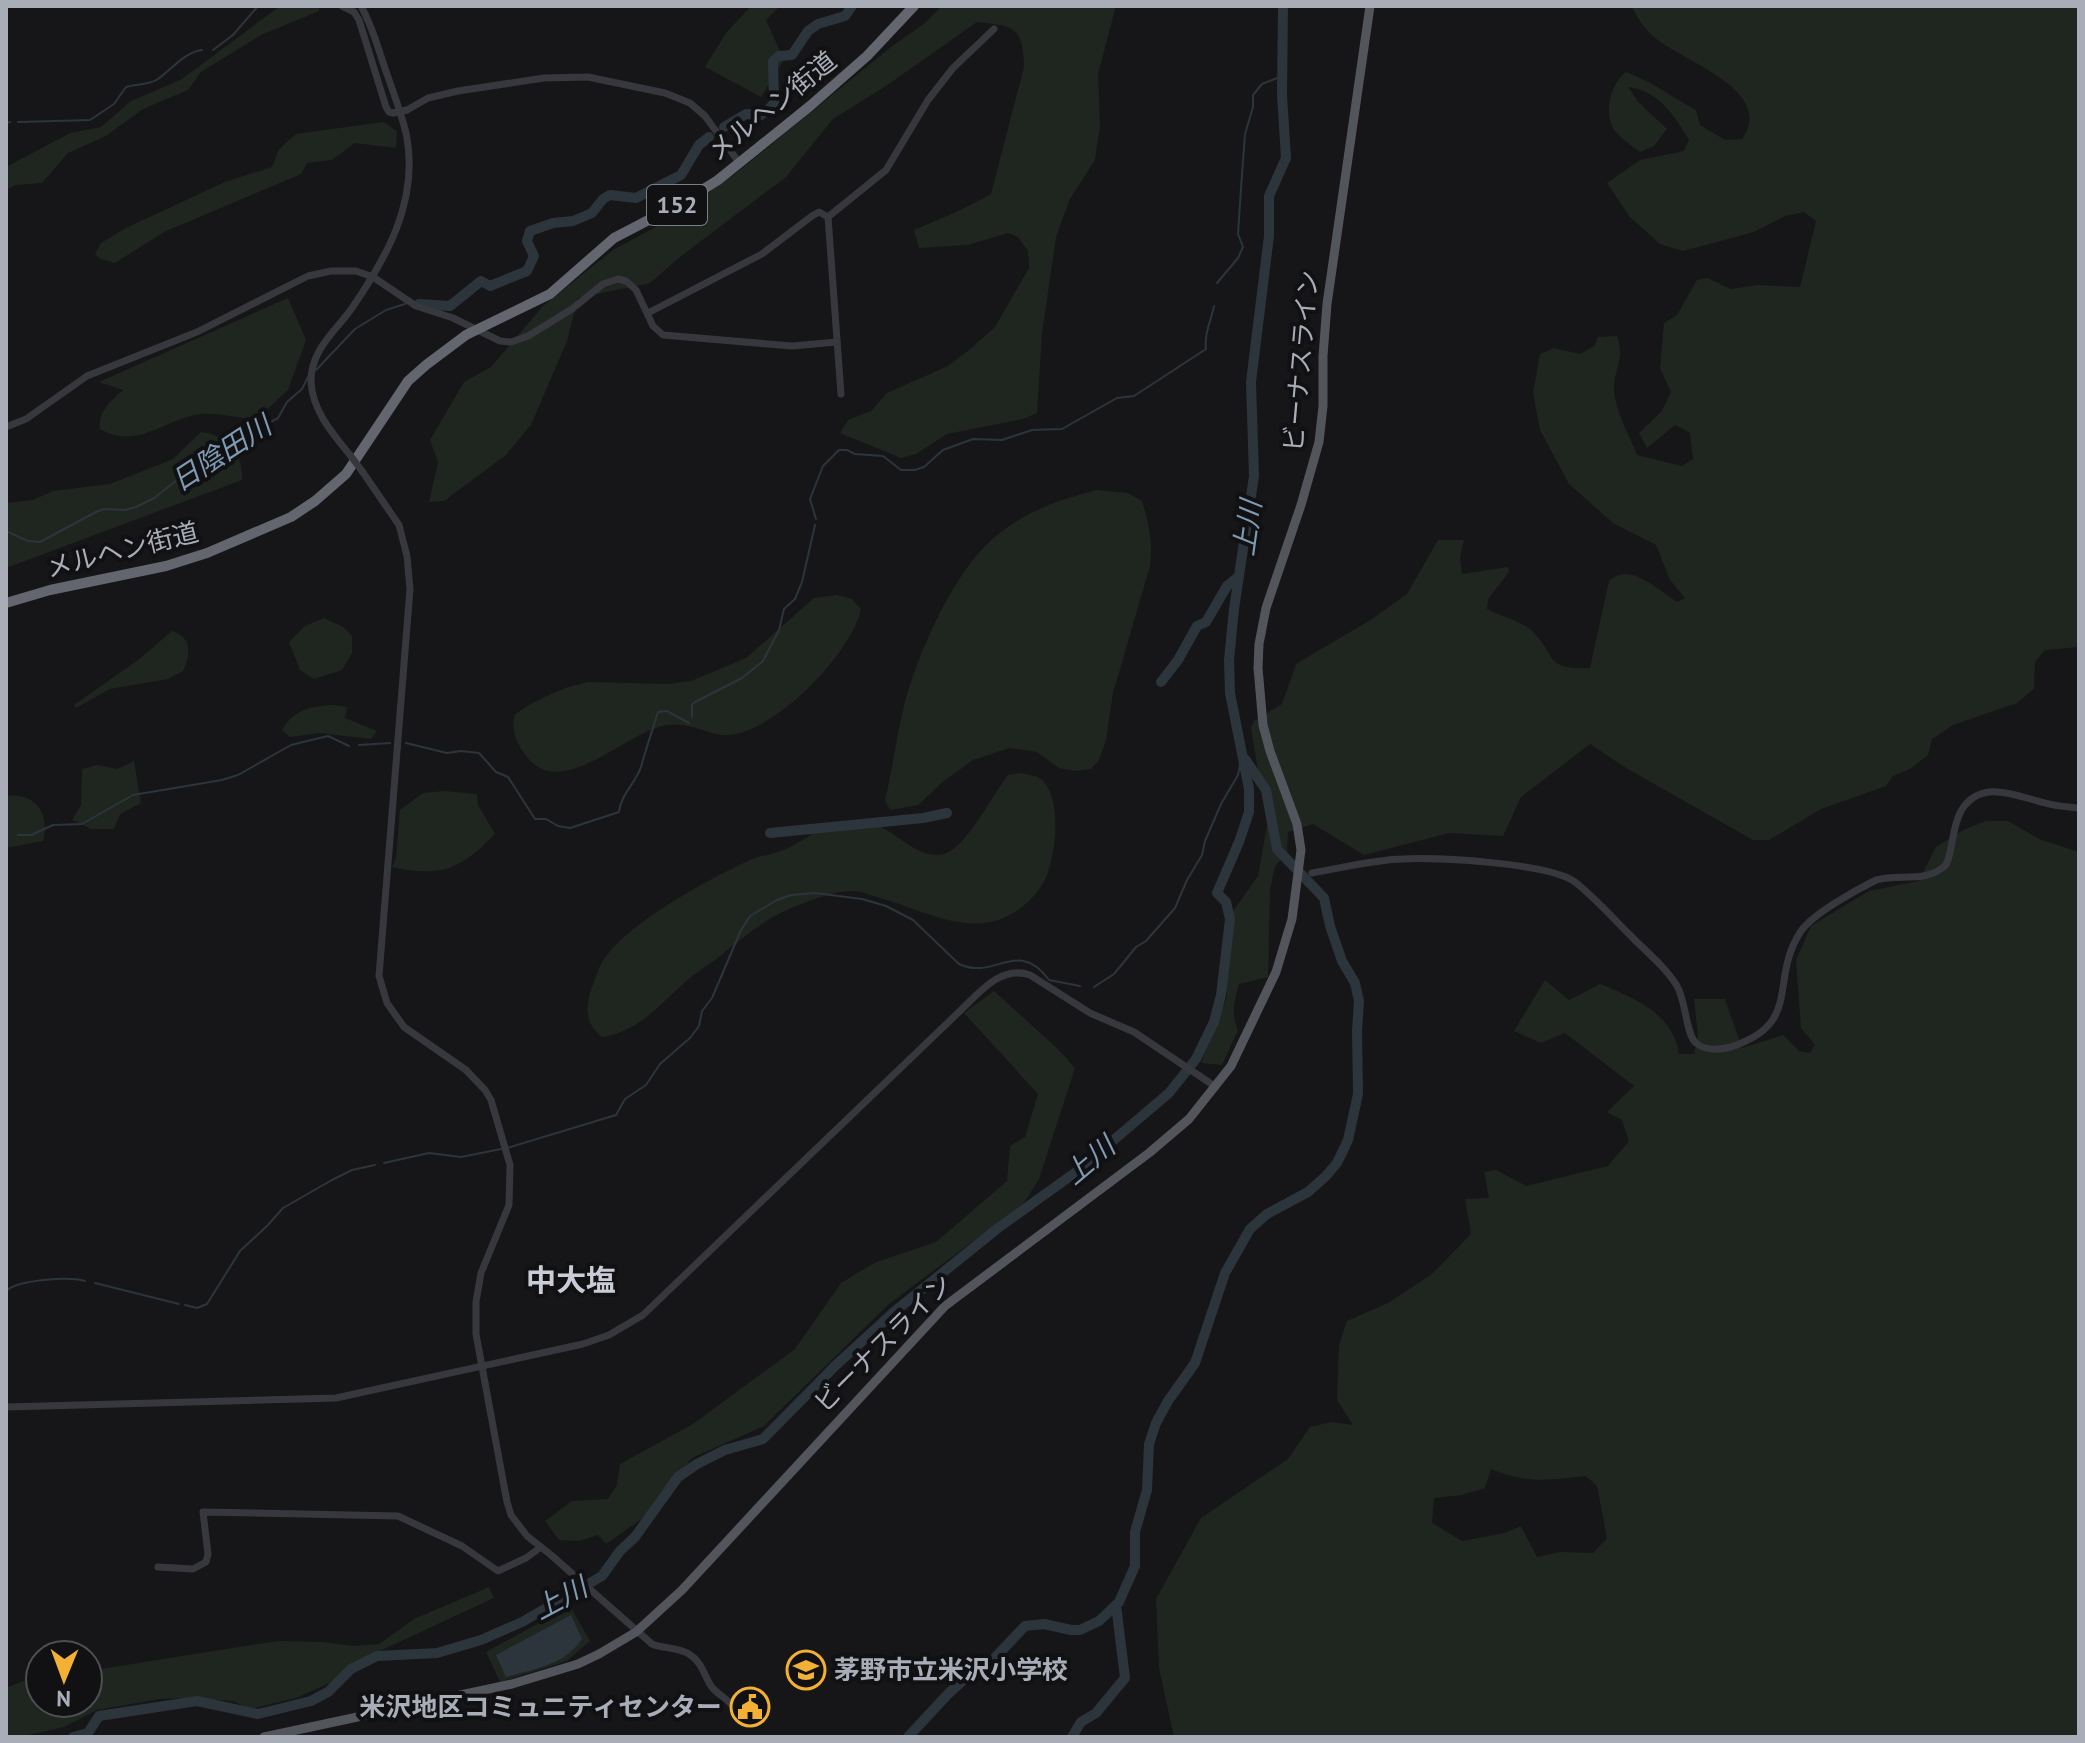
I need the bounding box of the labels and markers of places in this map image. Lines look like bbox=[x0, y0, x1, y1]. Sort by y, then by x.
school or university icon: 茅野市立米沢小学校 bbox=[785, 1649, 827, 1691]
place label: 茅野市立米沢小学校 bbox=[834, 1653, 1068, 1686]
public building icon: 米沢地区コミュニティセンター bbox=[729, 1686, 771, 1728]
place label: 米沢地区コミュニティセンター bbox=[360, 1690, 722, 1723]

